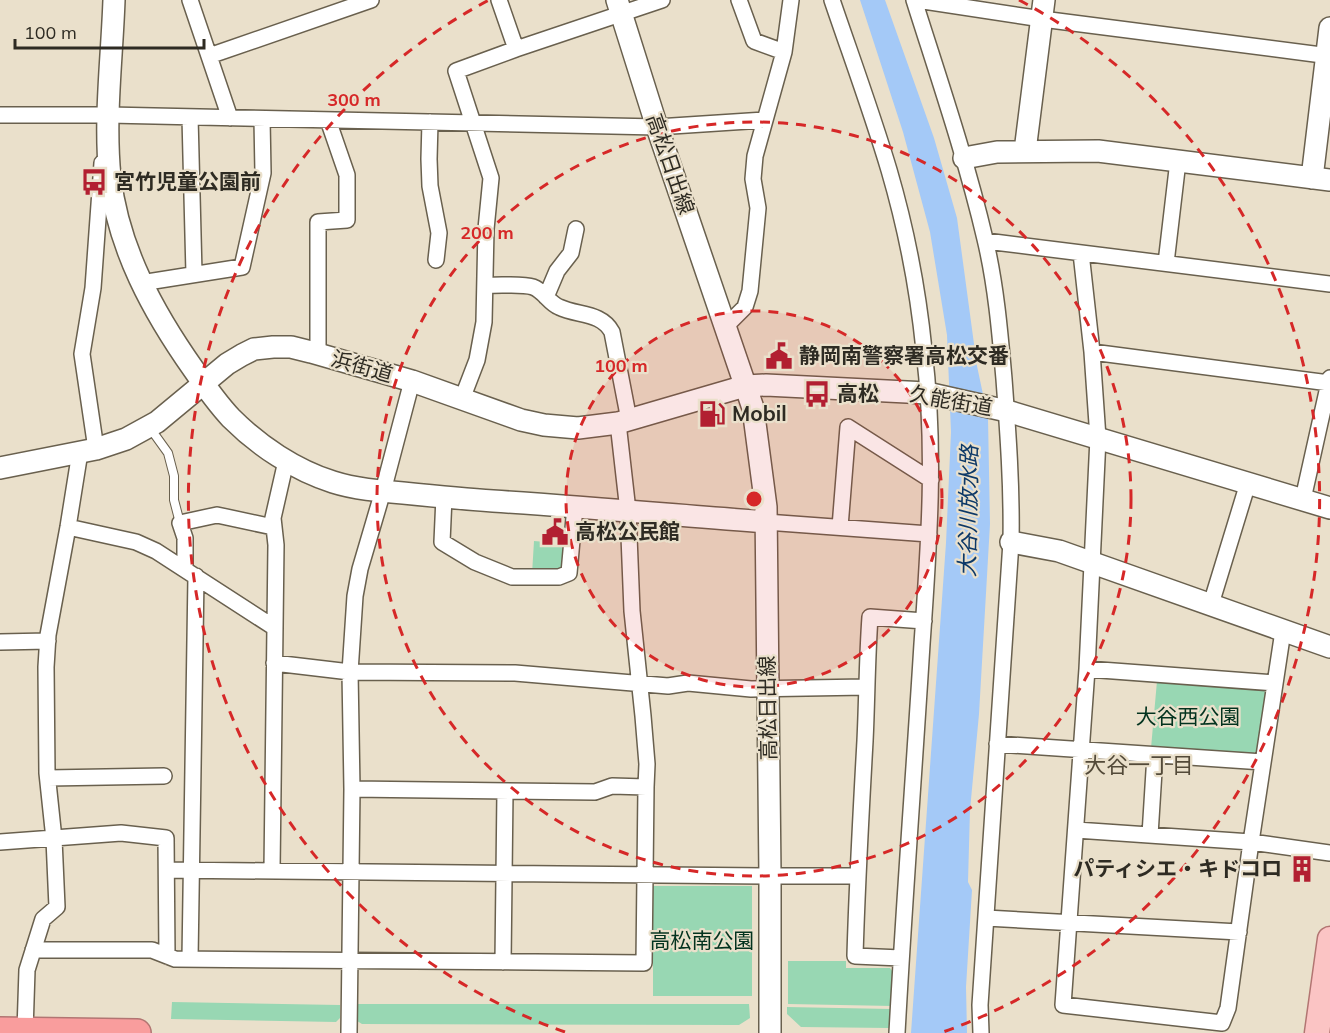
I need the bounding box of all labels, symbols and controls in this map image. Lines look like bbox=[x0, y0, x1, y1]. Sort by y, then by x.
scale bar bbox=[15, 12, 204, 50]
text: 100 m bbox=[24, 21, 77, 44]
text: 300 m bbox=[327, 88, 381, 111]
street label: 高松日出線 bbox=[642, 110, 700, 218]
bus stop icon: 宮竹児童公園前 bbox=[79, 167, 109, 197]
place label: 宮竹児童公園前 bbox=[114, 168, 261, 194]
text: 200 m bbox=[460, 221, 514, 244]
public building icon: 静岡南警察署高松交番 bbox=[764, 341, 794, 371]
place label: 静岡南警察署高松交番 bbox=[799, 342, 1009, 368]
street label: 浜街道 bbox=[328, 345, 396, 387]
text: 100 m bbox=[594, 354, 648, 377]
bus stop icon: 高松 bbox=[802, 379, 832, 409]
place label: 高松 bbox=[837, 380, 879, 406]
street label: 久能街道 bbox=[908, 380, 995, 420]
fuel station icon: Mobil bbox=[697, 399, 727, 429]
place label: Mobil bbox=[732, 400, 787, 426]
water label: 大谷川放水路 bbox=[953, 443, 983, 577]
centre of rings bbox=[744, 489, 764, 509]
public building icon: 高松公民館 bbox=[540, 517, 570, 547]
place label: 高松公民館 bbox=[575, 518, 680, 544]
street label: 高松日出線 bbox=[753, 655, 781, 761]
park label: 大谷西公園 bbox=[1136, 703, 1241, 729]
district label: 大谷一丁目 bbox=[1084, 751, 1194, 779]
building icon: パティシエ・キドコロ bbox=[1287, 854, 1317, 884]
place label: パティシエ・キドコロ bbox=[1073, 855, 1282, 881]
park label: 高松南公園 bbox=[650, 927, 755, 953]

